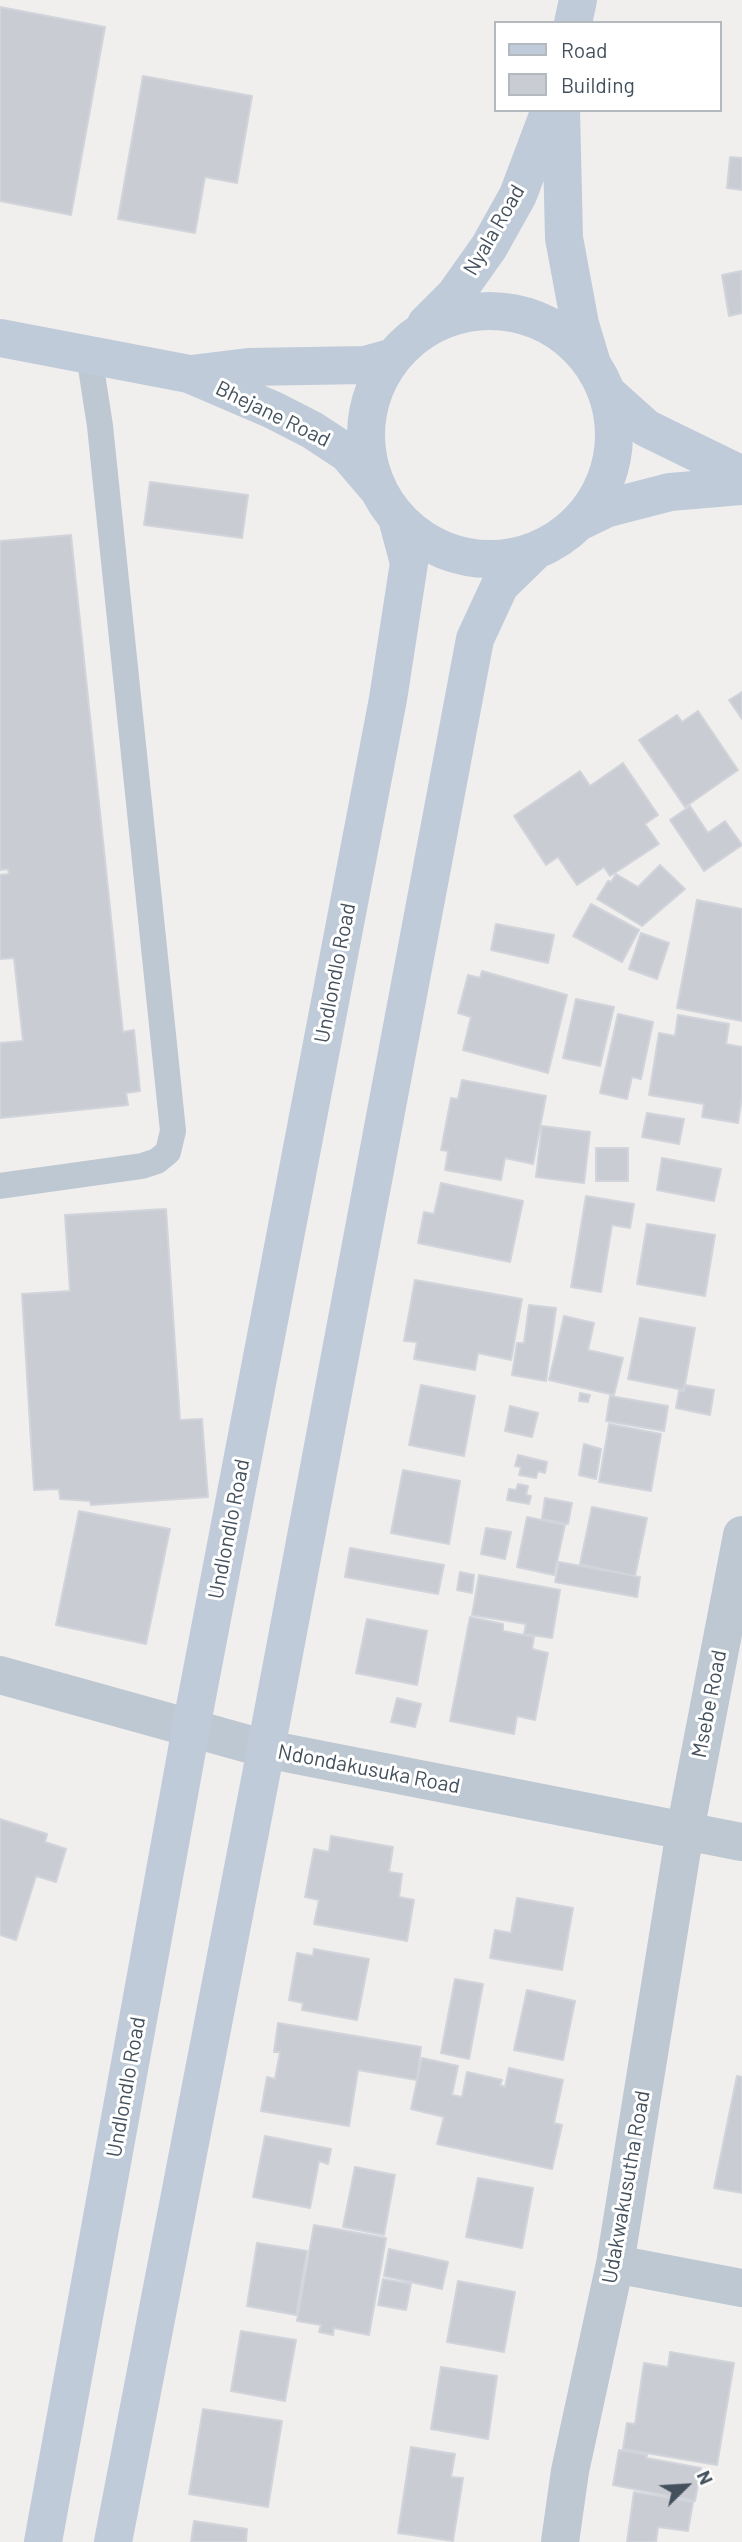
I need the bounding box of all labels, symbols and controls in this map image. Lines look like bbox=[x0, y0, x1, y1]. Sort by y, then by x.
legend bbox=[494, 21, 721, 112]
text: Road bbox=[561, 37, 607, 62]
text: Building bbox=[561, 72, 635, 97]
street label: Nyala Road bbox=[458, 180, 530, 280]
street label: Bhejane Road bbox=[212, 375, 334, 453]
street label: Undlondlo Road bbox=[309, 901, 361, 1045]
street label: Undlondlo Road bbox=[203, 1457, 255, 1601]
street label: Msebe Road bbox=[686, 1648, 732, 1760]
street label: Ndondakusuka Road bbox=[276, 1739, 462, 1799]
street label: Undlondlo Road bbox=[101, 2015, 151, 2159]
street label: Udakwakusutha Road bbox=[597, 2089, 655, 2285]
north arrow bbox=[651, 2451, 721, 2521]
text: N bbox=[693, 2467, 719, 2488]

